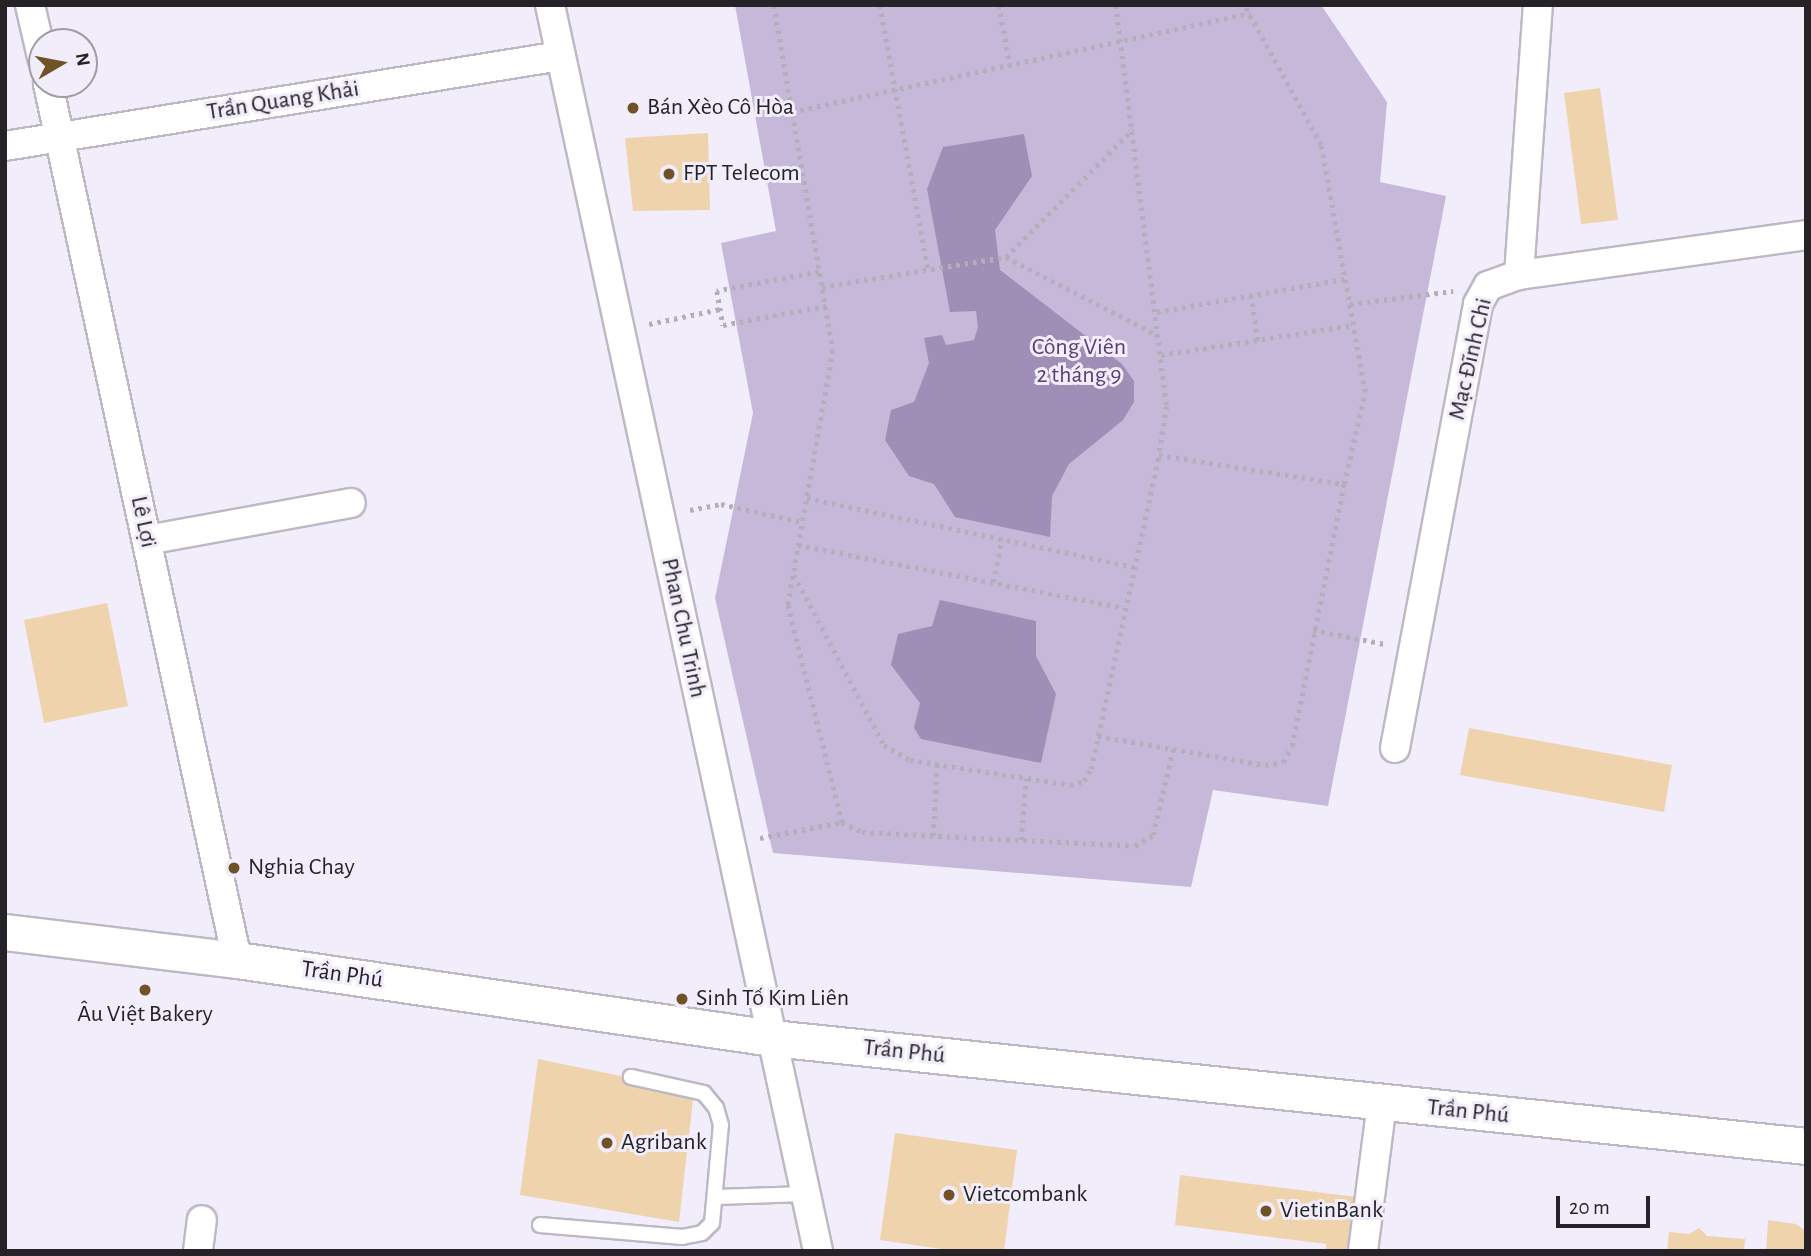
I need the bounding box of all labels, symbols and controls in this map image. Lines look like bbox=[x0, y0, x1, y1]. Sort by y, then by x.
north arrow bbox=[28, 28, 98, 98]
text: N bbox=[72, 51, 93, 68]
street label: Trần Quang Khải bbox=[205, 75, 361, 127]
place label: Bán Xèo Cô Hòa bbox=[647, 94, 794, 122]
marker: Bán Xèo Cô Hòa bbox=[625, 100, 641, 116]
place label: FPT Telecom bbox=[683, 160, 800, 188]
marker: FPT Telecom bbox=[661, 166, 677, 182]
street label: Mạc Đĩnh Chi bbox=[1443, 295, 1499, 423]
park label: Công Viên 2 tháng 9 bbox=[1032, 334, 1126, 390]
street label: Lê Lợi bbox=[124, 494, 162, 550]
street label: Phan Chu Trinh bbox=[654, 556, 712, 700]
place label: Nghia Chay bbox=[248, 854, 355, 882]
marker: Nghia Chay bbox=[226, 860, 242, 876]
street label: Trần Phú bbox=[299, 955, 385, 995]
marker: Âu Việt Bakery bbox=[137, 982, 153, 998]
place label: Sinh Tố Kim Liên bbox=[696, 985, 849, 1013]
marker: Sinh Tố Kim Liên bbox=[674, 991, 690, 1007]
place label: Âu Việt Bakery bbox=[77, 1001, 213, 1029]
street label: Trần Phú bbox=[862, 1033, 946, 1071]
street label: Trần Phú bbox=[1426, 1093, 1510, 1131]
place label: Agribank bbox=[621, 1129, 707, 1157]
marker: Agribank bbox=[599, 1135, 615, 1151]
place label: Vietcombank bbox=[963, 1181, 1087, 1209]
scale bar bbox=[1559, 1182, 1654, 1226]
marker: Vietcombank bbox=[941, 1187, 957, 1203]
place label: VietinBank bbox=[1280, 1197, 1383, 1225]
text: 20 m bbox=[1569, 1197, 1610, 1218]
marker: VietinBank bbox=[1258, 1203, 1274, 1219]

